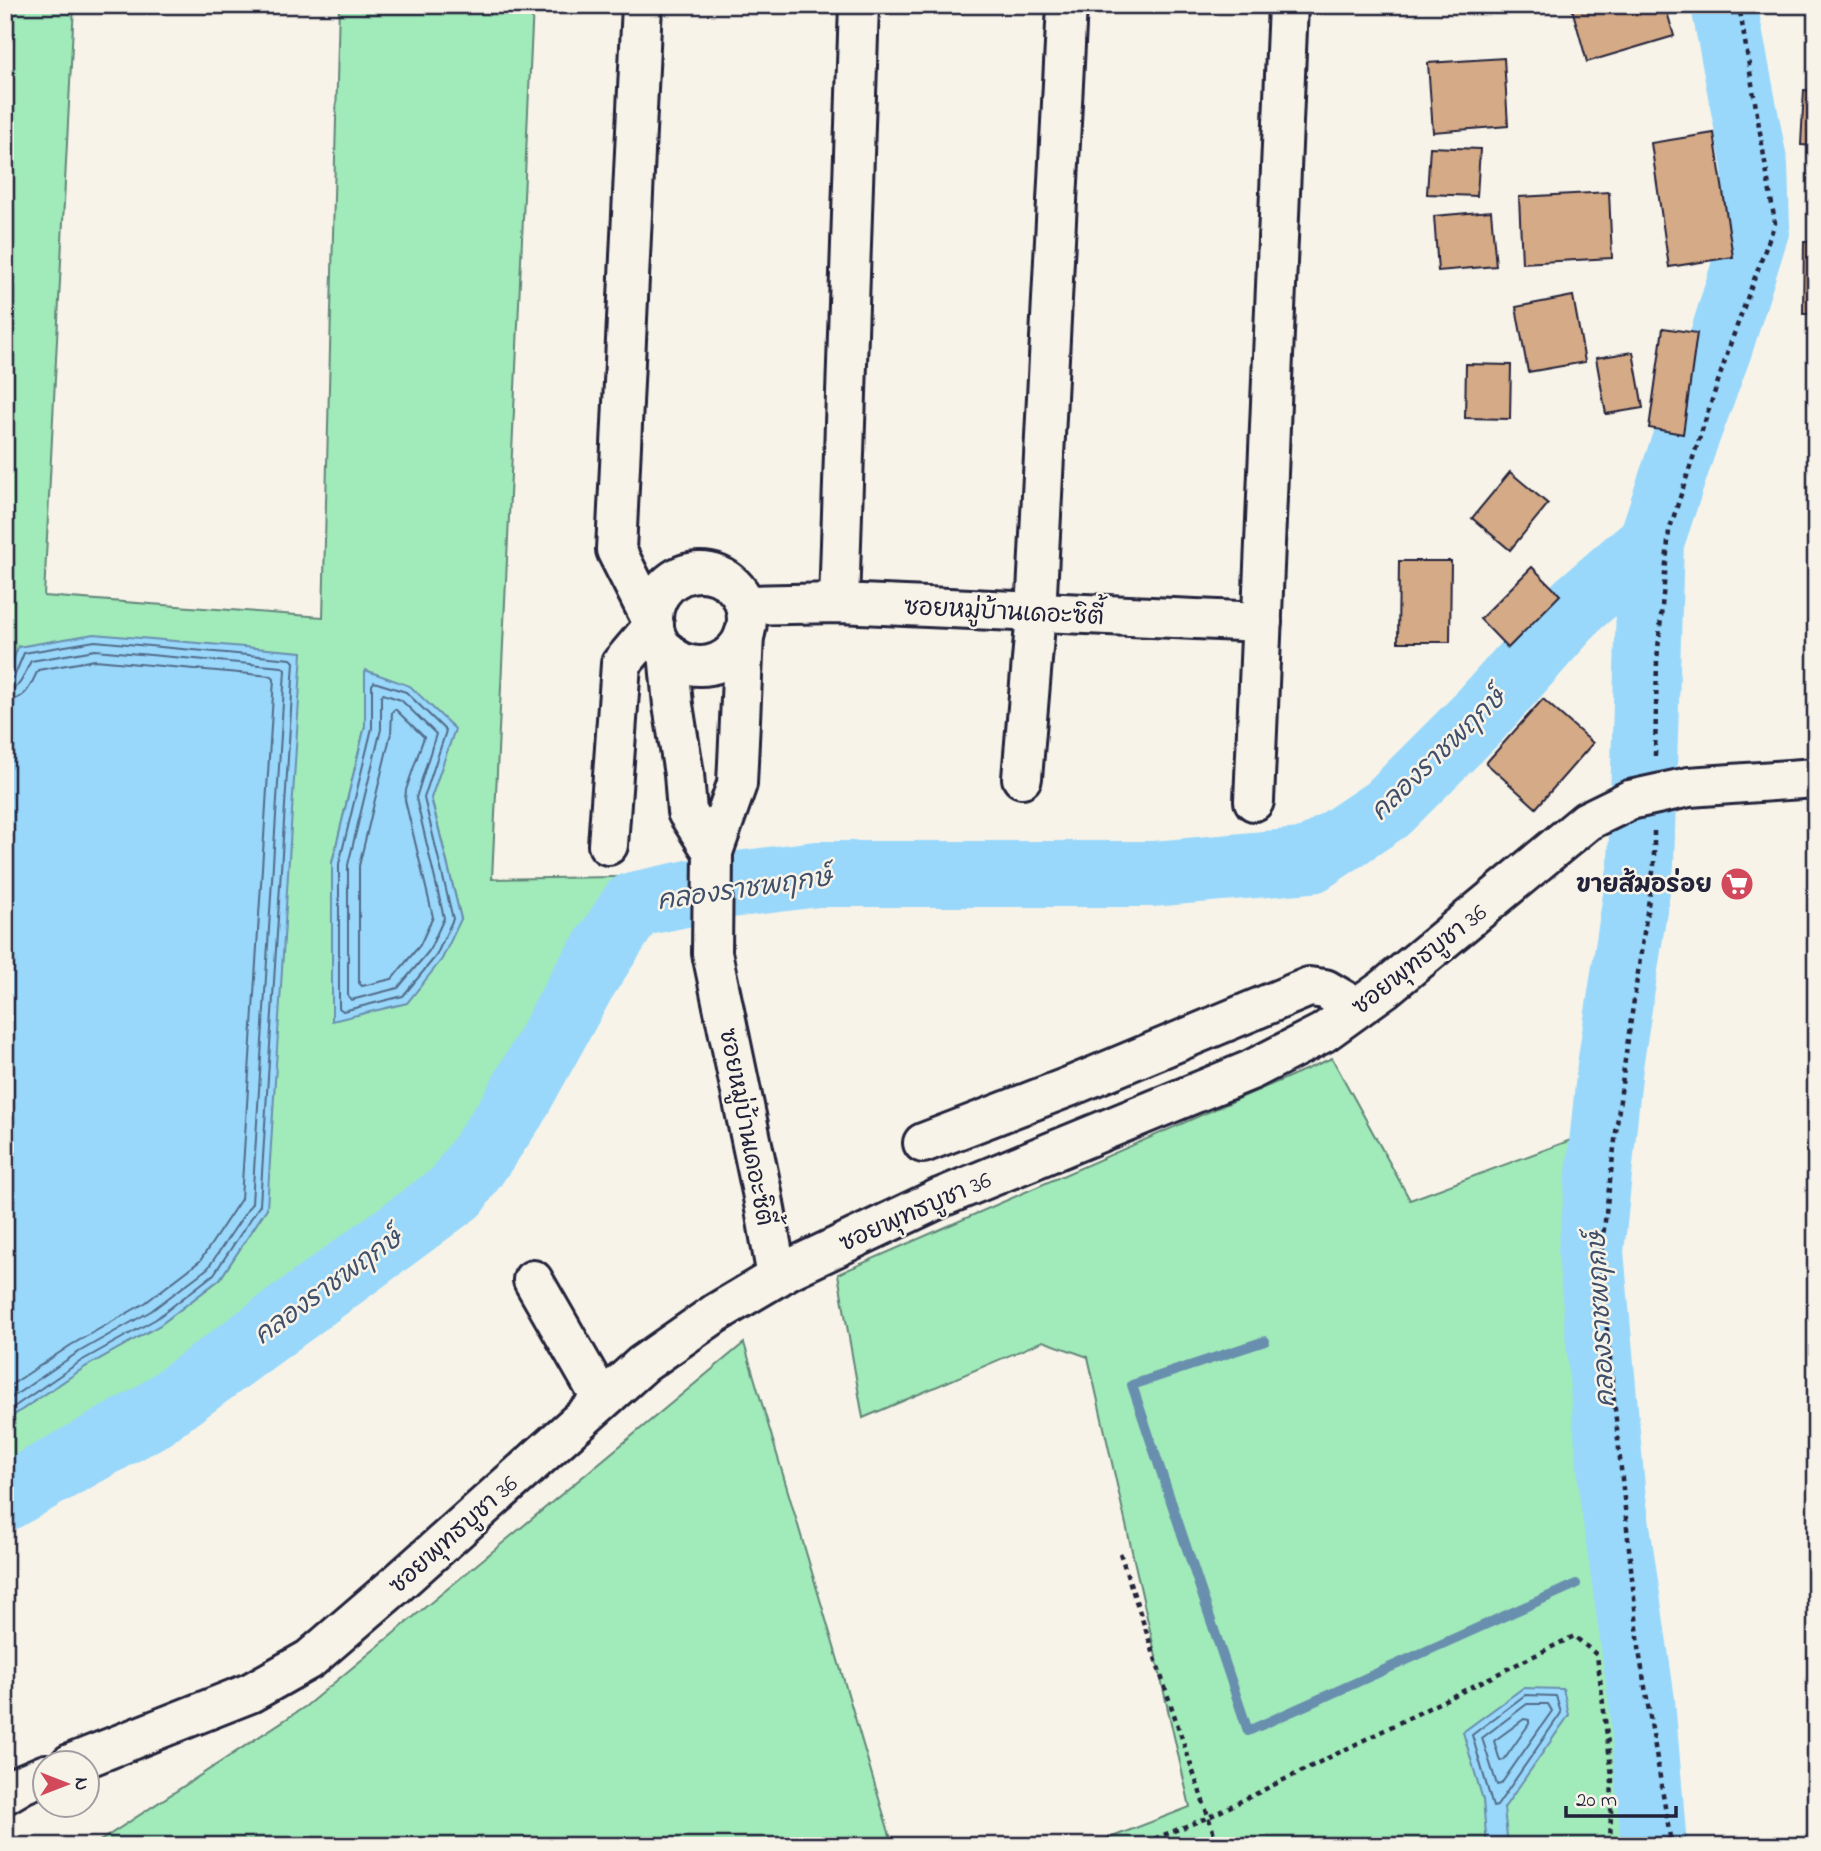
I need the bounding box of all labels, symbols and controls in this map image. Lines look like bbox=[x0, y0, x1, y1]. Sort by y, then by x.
street label: ซอยหมู่บ้านเดอะซิตี้ bbox=[903, 583, 1108, 636]
water label: คลองราชพฤกษ์ bbox=[1362, 678, 1519, 831]
water label: คลองราชพฤกษ์ bbox=[655, 858, 838, 922]
supermarket icon: ขายส้มอร่อย bbox=[1718, 865, 1756, 903]
place label: ขายส้มอร่อย bbox=[1576, 867, 1712, 904]
street label: ซอยพุทธบูชา 36 bbox=[1345, 897, 1496, 1025]
street label: ซอยหมู่บ้านเดอะซิตี้ bbox=[708, 1024, 789, 1232]
street label: ซอยพุทธบูชา 36 bbox=[834, 1164, 998, 1262]
water label: คลองราชพฤกษ์ bbox=[246, 1218, 414, 1355]
water label: คลองราชพฤกษ์ bbox=[1578, 1227, 1627, 1408]
street label: ซอยพุทธบูชา 36 bbox=[382, 1468, 527, 1603]
north arrow bbox=[32, 1750, 102, 1820]
scale bar bbox=[1566, 1774, 1676, 1818]
text: N bbox=[67, 1778, 94, 1791]
text: 20 m bbox=[1576, 1786, 1617, 1816]

